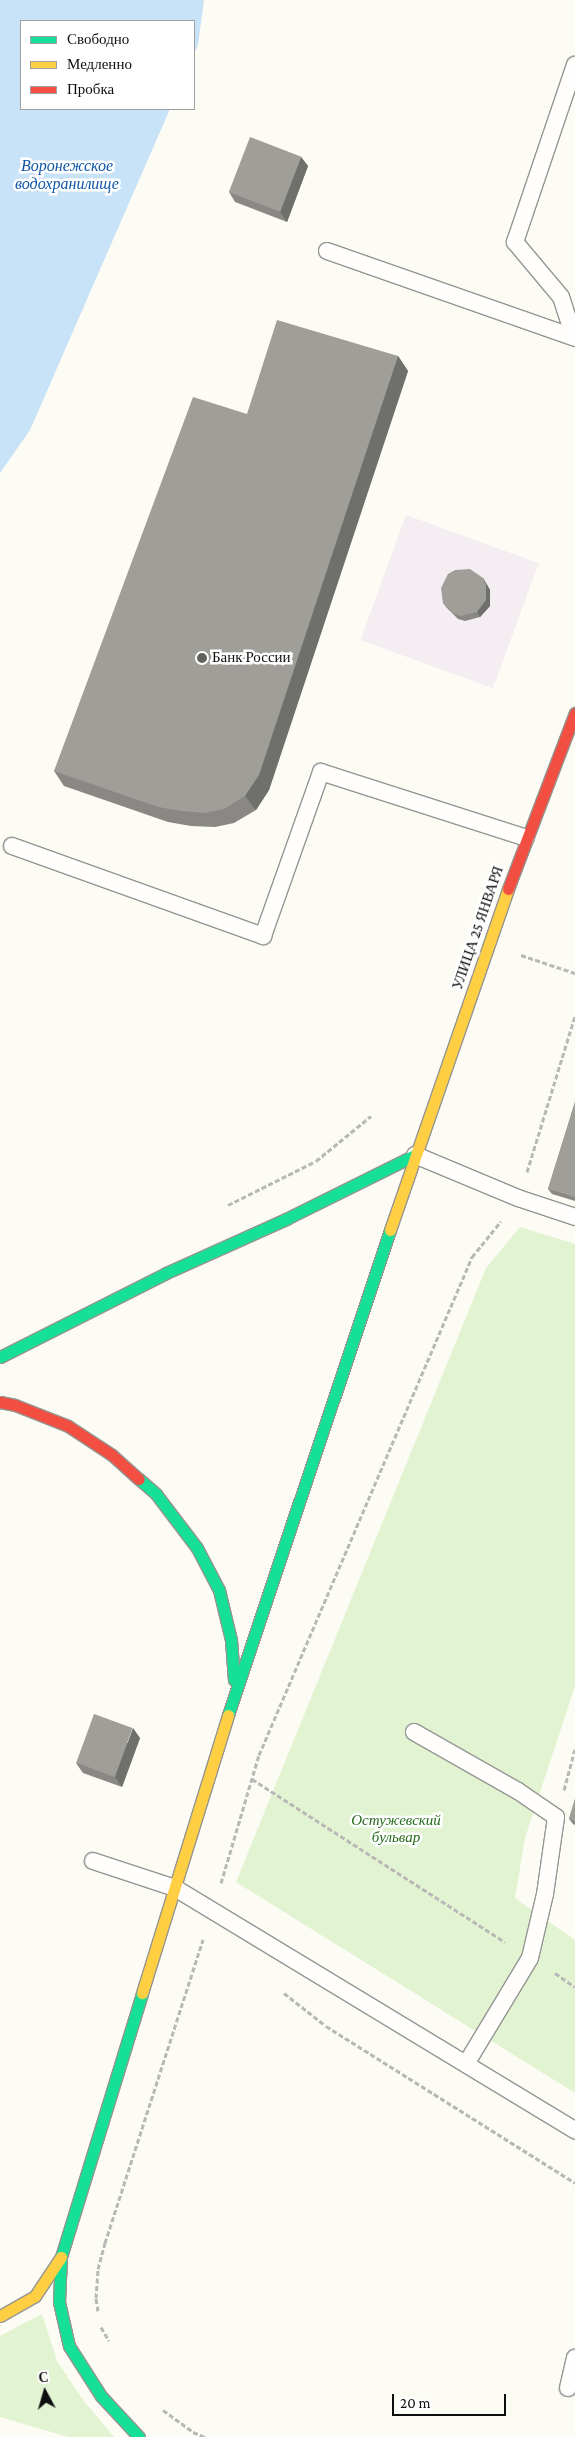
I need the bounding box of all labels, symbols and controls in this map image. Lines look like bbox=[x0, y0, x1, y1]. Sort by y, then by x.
legend bbox=[20, 20, 195, 110]
text: Свободно bbox=[67, 31, 129, 47]
text: Медленно bbox=[67, 56, 132, 72]
text: Пробка bbox=[67, 81, 114, 97]
water label: Воронежское водохранилище bbox=[15, 156, 119, 194]
place label: Банк России bbox=[212, 649, 291, 667]
marker: Банк России bbox=[196, 652, 208, 664]
street label: УЛИЦА 25 ЯНВАРЯ bbox=[448, 864, 508, 992]
park label: Остужевский бульвар bbox=[351, 1811, 441, 1846]
north arrow bbox=[20, 2367, 70, 2417]
text: С bbox=[38, 2369, 49, 2386]
scale bar bbox=[395, 2384, 509, 2416]
text: 20 m bbox=[400, 2395, 431, 2411]

